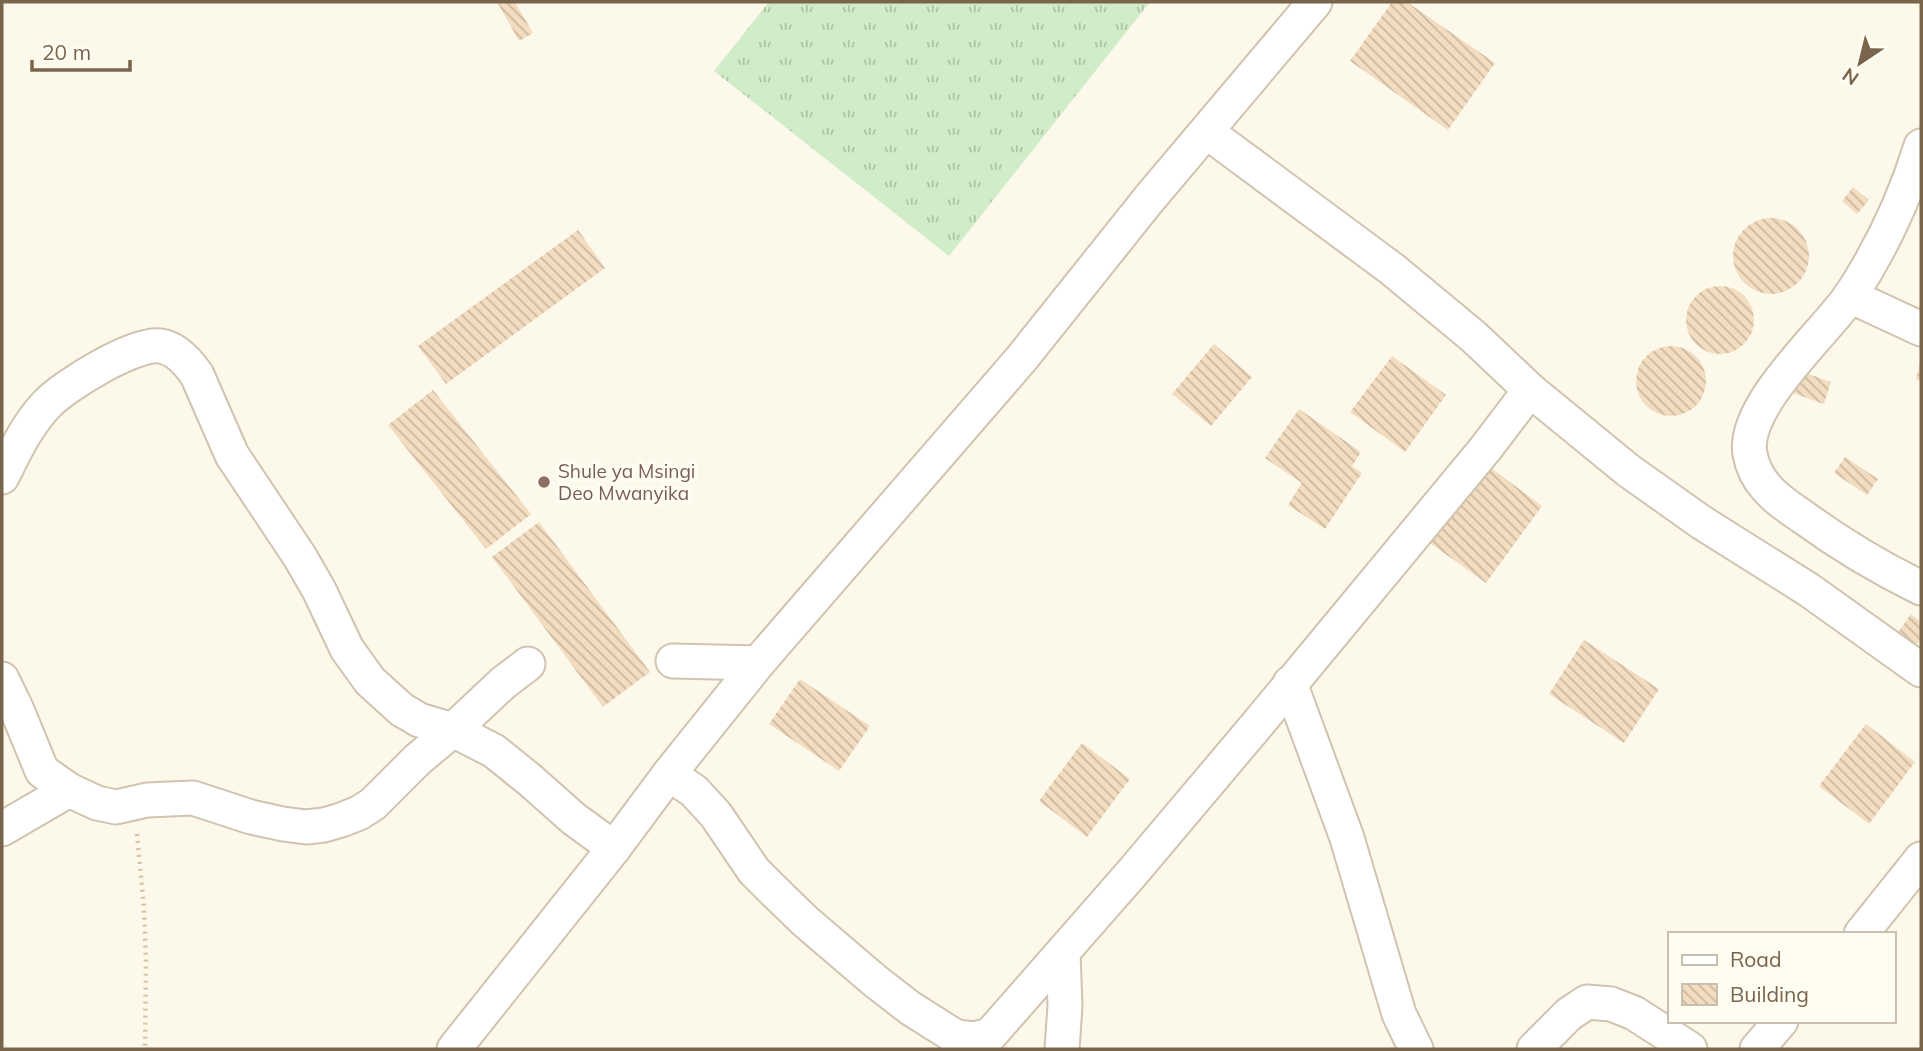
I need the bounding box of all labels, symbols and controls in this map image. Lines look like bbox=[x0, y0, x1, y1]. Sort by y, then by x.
scale bar bbox=[32, 28, 130, 72]
north arrow bbox=[1825, 28, 1895, 98]
text: 20 m bbox=[42, 39, 91, 65]
text: N bbox=[1837, 63, 1863, 91]
place label: Shule ya Msingi Deo Mwanyika bbox=[558, 459, 695, 505]
marker: Shule ya Msingi Deo Mwanyika bbox=[536, 474, 552, 490]
legend bbox=[1668, 932, 1895, 1023]
text: Road bbox=[1730, 946, 1781, 972]
text: Building bbox=[1730, 981, 1809, 1007]

